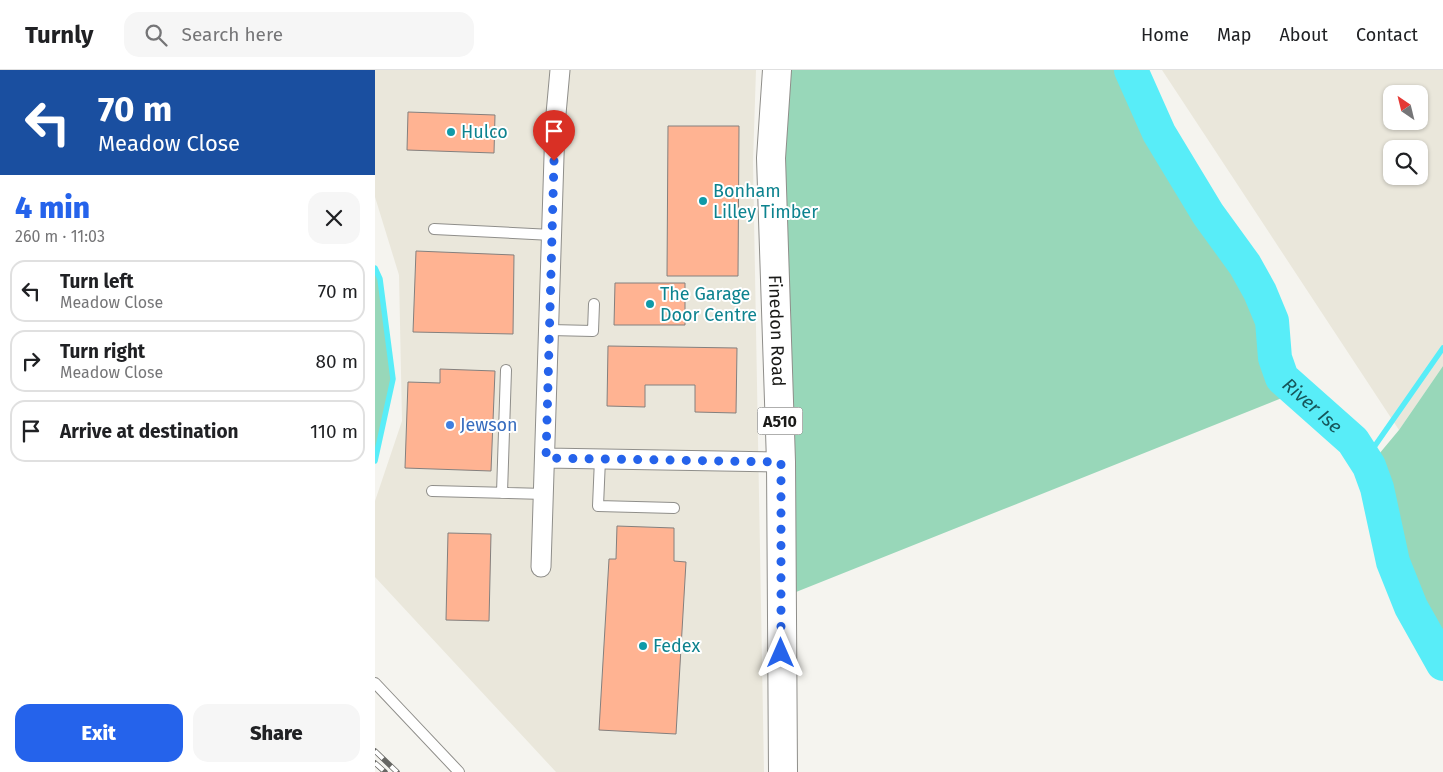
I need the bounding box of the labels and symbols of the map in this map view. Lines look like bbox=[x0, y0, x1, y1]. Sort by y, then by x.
north arrow bbox=[1383, 85, 1427, 130]
pin bbox=[533, 110, 575, 161]
place label: Hulco bbox=[461, 121, 508, 143]
marker: Hulco bbox=[445, 126, 457, 138]
place label: Bonham Lilley Timber bbox=[713, 180, 818, 223]
marker: Bonham Lilley Timber bbox=[697, 195, 709, 207]
street label: Finedon Road bbox=[764, 274, 790, 387]
place label: The Garage Door Centre bbox=[660, 283, 757, 326]
marker: The Garage Door Centre bbox=[644, 298, 656, 310]
water label: River Ise bbox=[1278, 373, 1347, 438]
road number: A510 bbox=[757, 408, 803, 434]
place label: Jewson bbox=[460, 414, 518, 436]
marker: Jewson bbox=[444, 419, 456, 431]
position arrow bbox=[754, 626, 806, 678]
place label: Fedex bbox=[653, 635, 700, 657]
marker: Fedex bbox=[637, 640, 649, 652]

